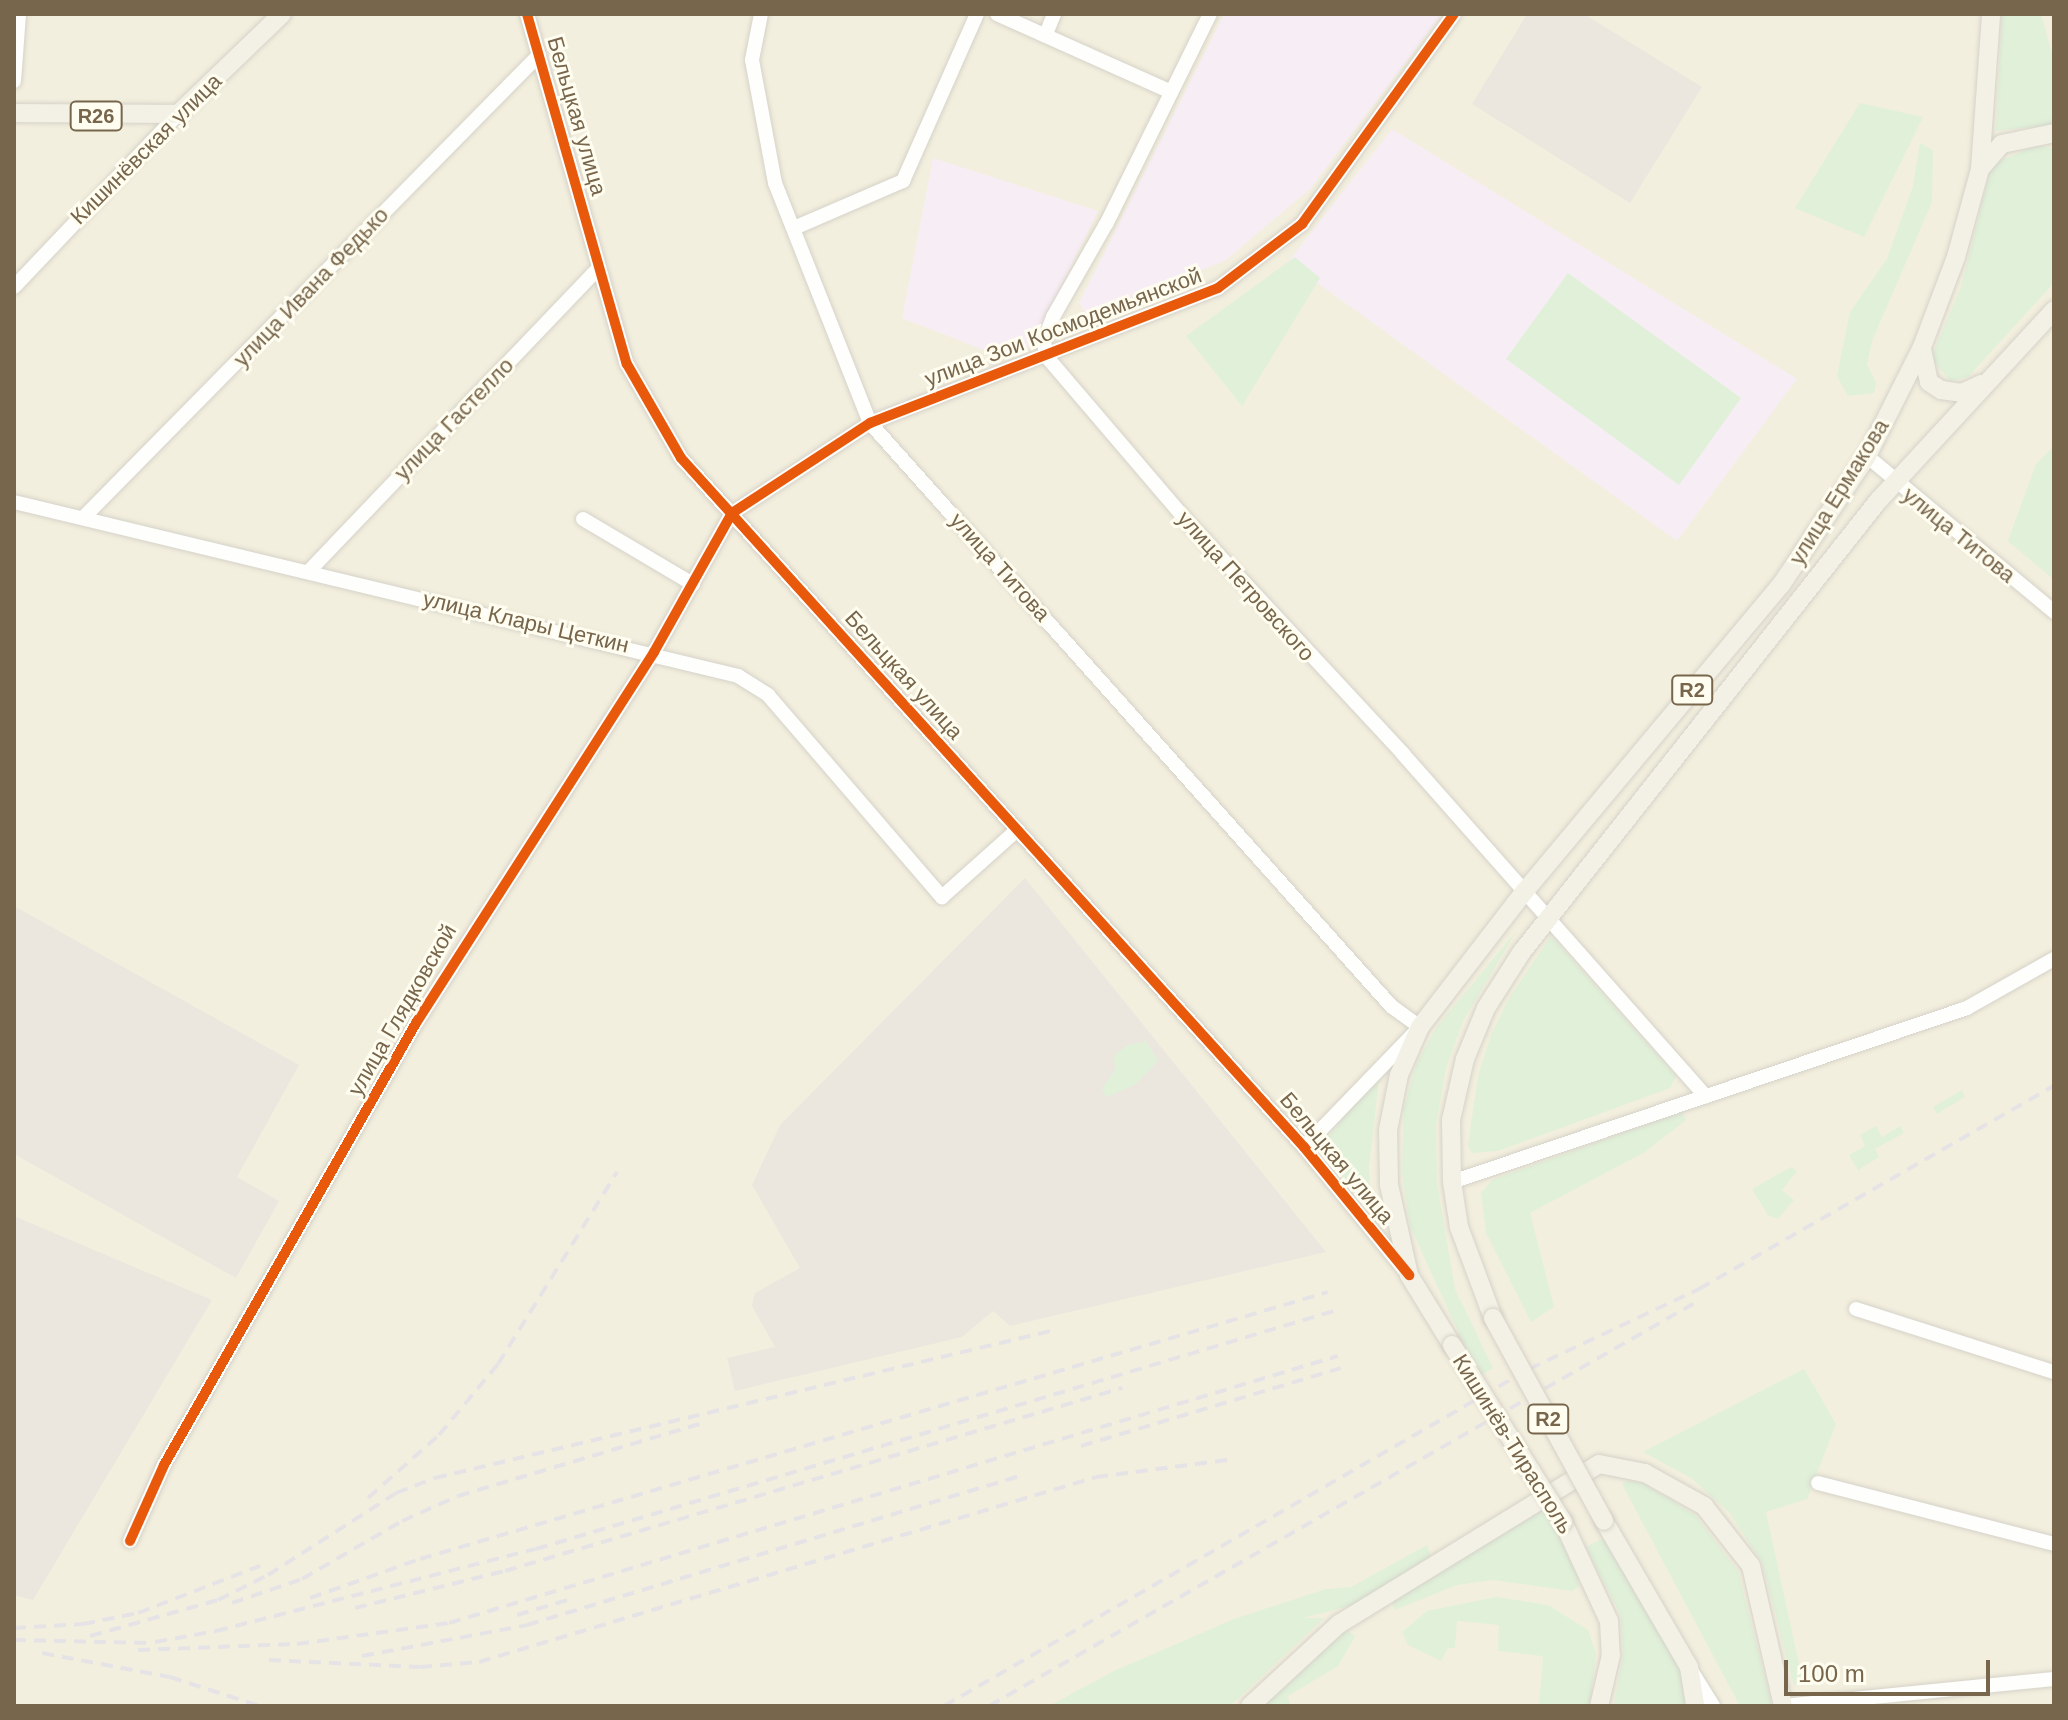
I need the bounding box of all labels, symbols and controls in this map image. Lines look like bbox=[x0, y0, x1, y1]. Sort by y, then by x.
street label: Бельцкая улица bbox=[542, 34, 612, 198]
street label: Кишинёвская улица bbox=[65, 68, 227, 230]
road number: R26 bbox=[68, 100, 124, 132]
street label: улица Ивана Федько bbox=[228, 202, 394, 372]
street label: улица Зои Космодемьянской bbox=[921, 262, 1205, 392]
street label: улица Гастелло bbox=[389, 352, 519, 486]
street label: улица Ермакова bbox=[1784, 414, 1894, 570]
street label: улица Титова bbox=[1897, 482, 2021, 588]
street label: улица Петровского bbox=[1172, 506, 1320, 666]
street label: улица Титова bbox=[944, 507, 1056, 627]
street label: улица Клары Цеткин bbox=[420, 585, 632, 659]
street label: Бельцкая улица bbox=[839, 605, 969, 745]
road number: R2 bbox=[1670, 674, 1714, 706]
street label: улица Глядковской bbox=[342, 919, 462, 1101]
street label: Бельцкая улица bbox=[1274, 1087, 1400, 1229]
street label: Кишинёв-Тирасполь bbox=[1447, 1349, 1579, 1539]
road number: R2 bbox=[1526, 1403, 1570, 1435]
scale bar bbox=[1788, 1644, 1994, 1694]
text: 100 m bbox=[1798, 1660, 1865, 1687]

